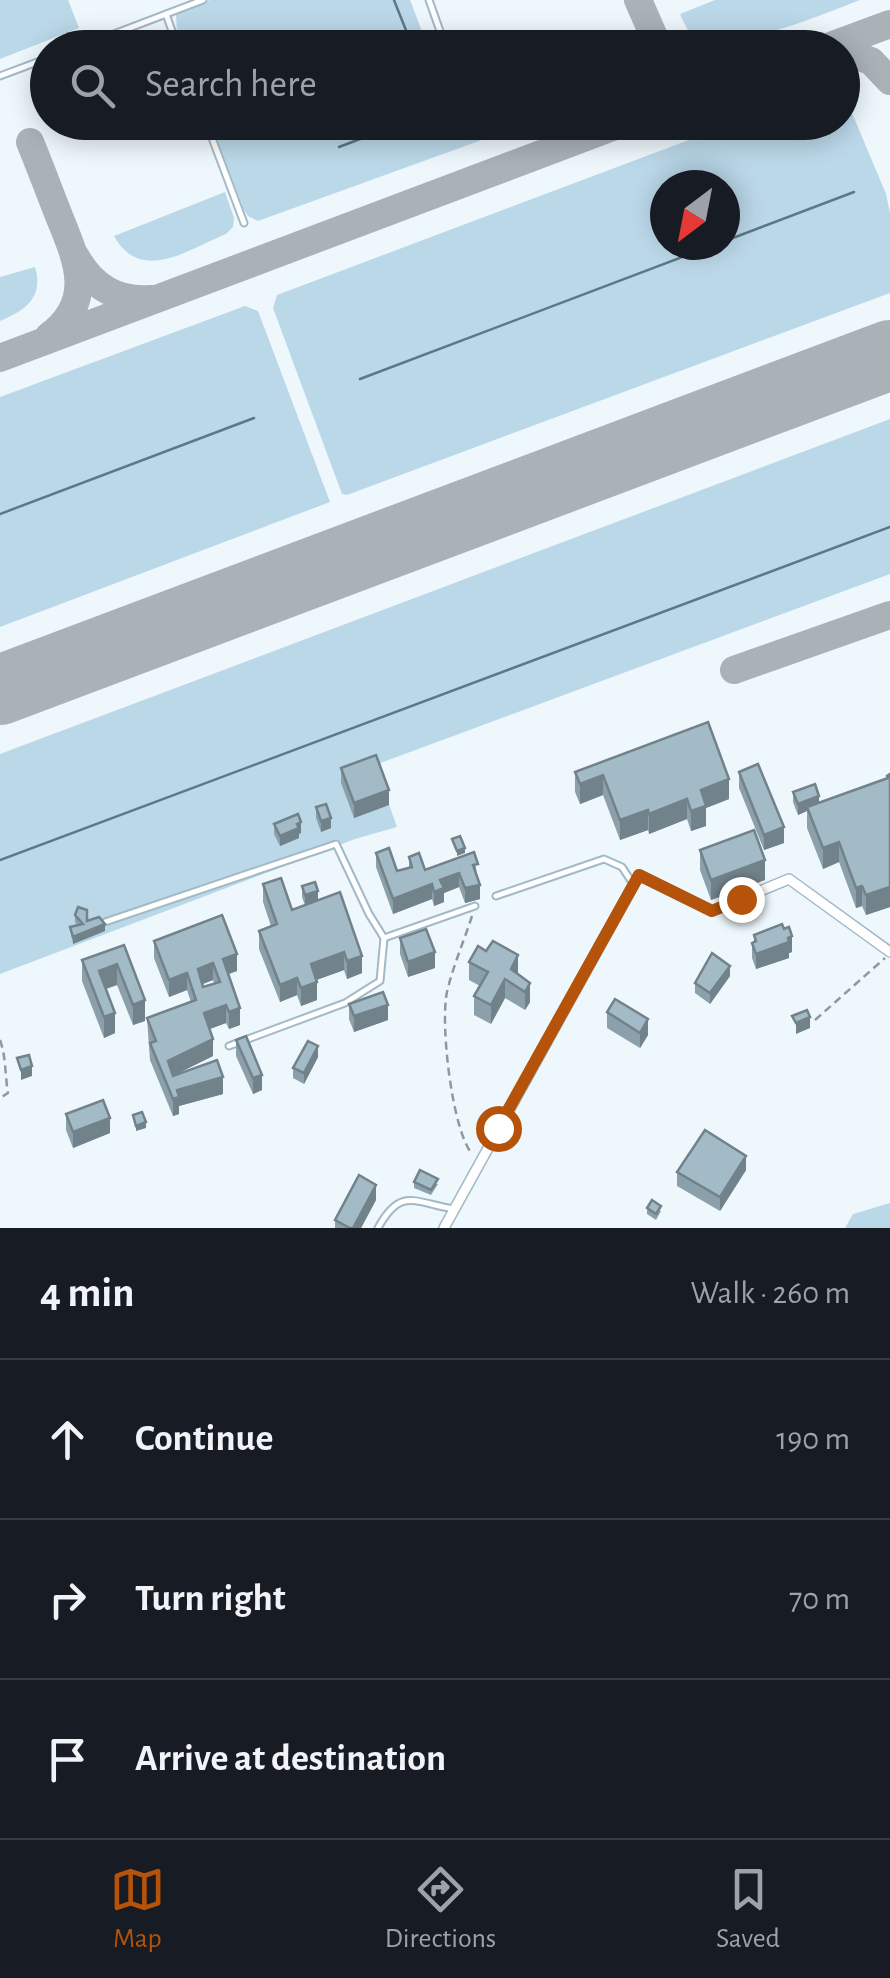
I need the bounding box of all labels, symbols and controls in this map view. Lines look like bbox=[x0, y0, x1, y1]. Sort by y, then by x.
search box bbox=[30, 30, 860, 140]
icon: search bbox=[65, 58, 120, 113]
text: Search here bbox=[145, 66, 317, 104]
north arrow bbox=[650, 170, 740, 260]
route end bbox=[719, 877, 765, 923]
route start bbox=[476, 1106, 522, 1152]
text: 4 min bbox=[40, 1272, 135, 1314]
text: Walk · 260 m bbox=[691, 1277, 850, 1309]
icon: ahead bbox=[40, 1412, 95, 1467]
text: Continue bbox=[135, 1420, 273, 1458]
text: 190 m bbox=[776, 1423, 850, 1455]
icon: right bbox=[40, 1572, 95, 1627]
text: Turn right bbox=[135, 1580, 285, 1618]
text: 70 m bbox=[789, 1583, 850, 1615]
icon: arrive bbox=[40, 1732, 95, 1787]
text: Arrive at destination bbox=[135, 1740, 446, 1778]
tab: Map bbox=[110, 1862, 165, 1956]
tab: Directions bbox=[385, 1862, 496, 1956]
tab: Saved bbox=[716, 1862, 780, 1956]

